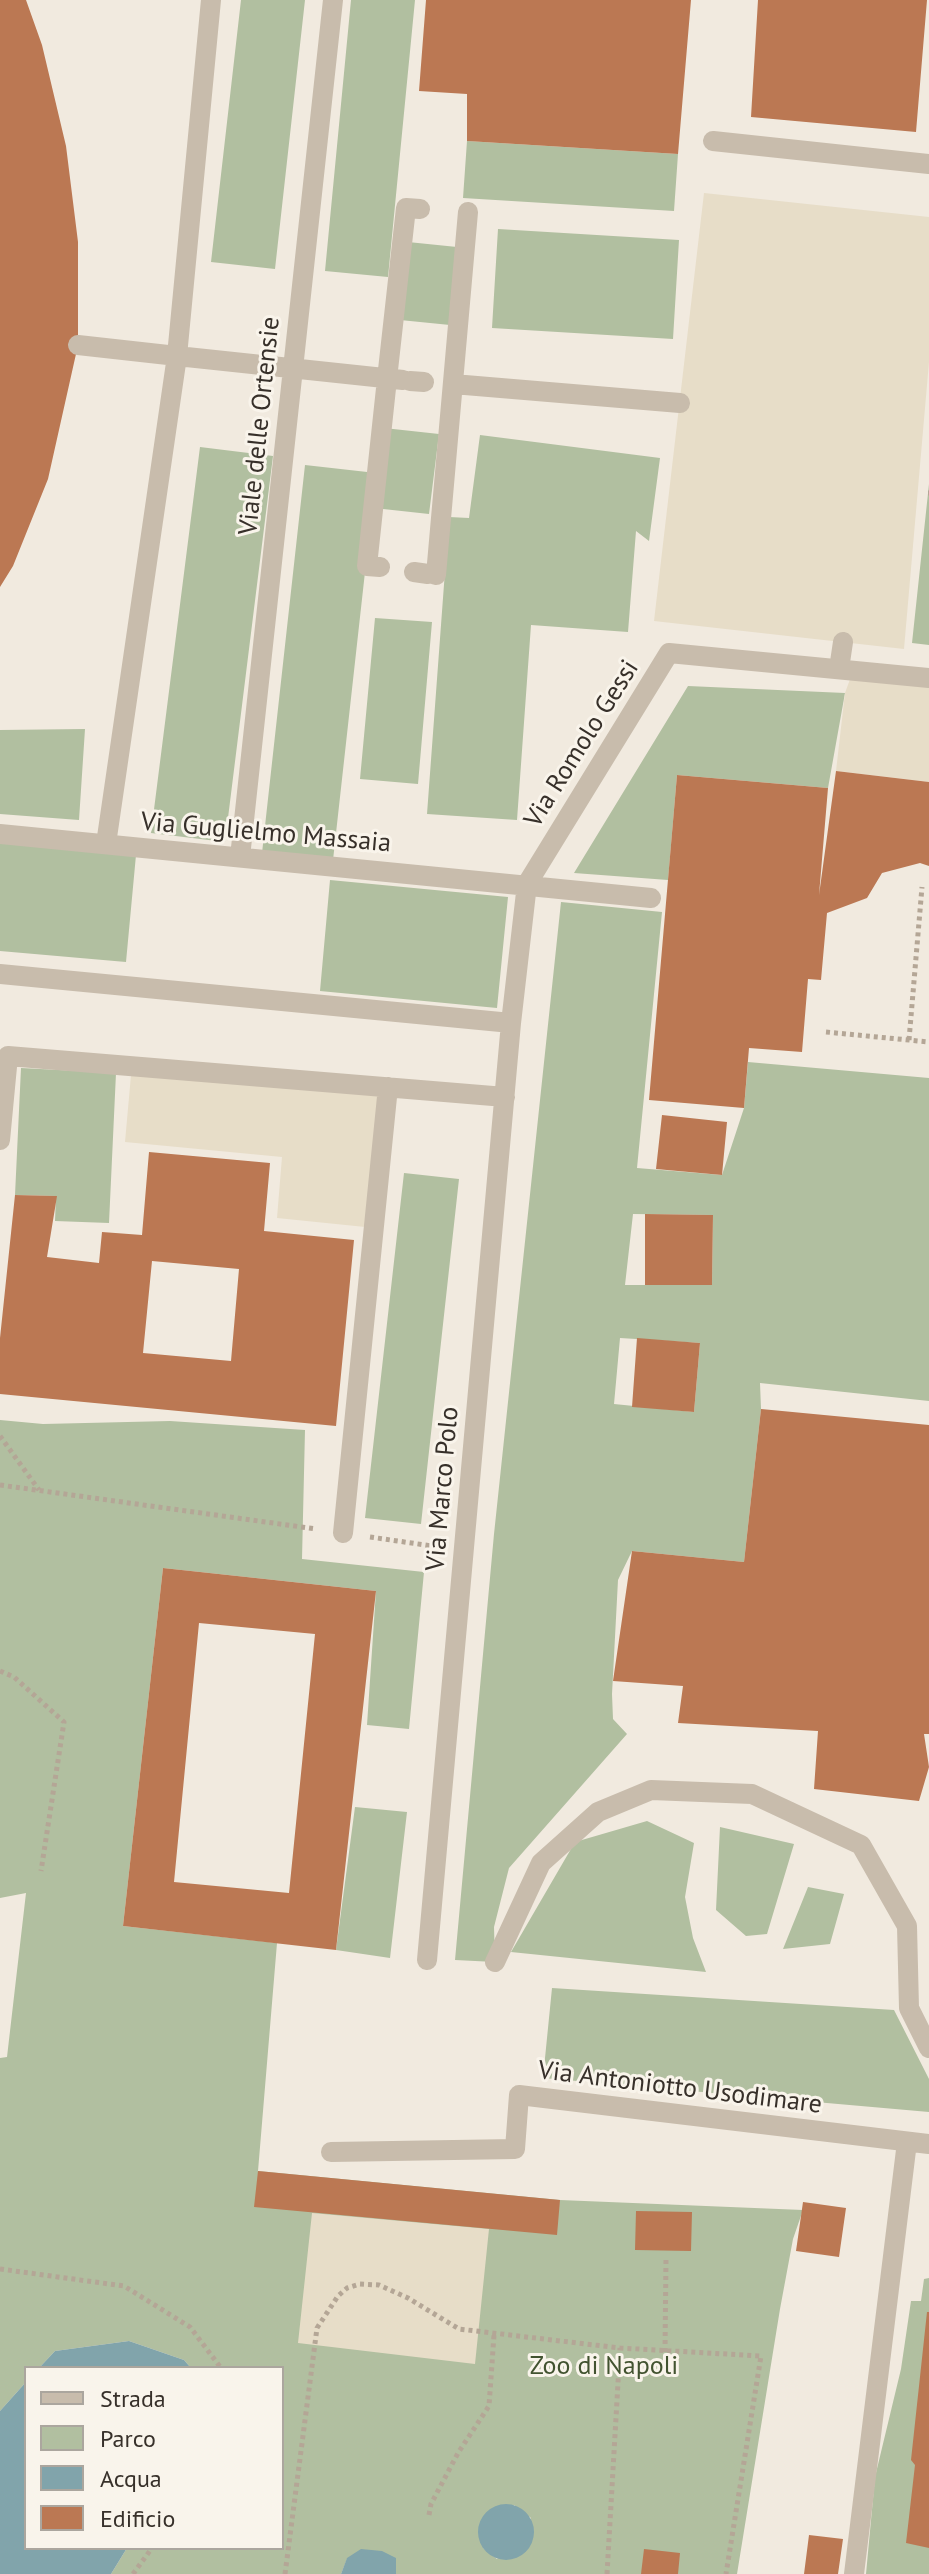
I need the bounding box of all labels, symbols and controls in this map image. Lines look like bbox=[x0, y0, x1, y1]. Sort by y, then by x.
street label: Viale delle Ortensie bbox=[233, 315, 287, 537]
street label: Via Romolo Gessi bbox=[518, 655, 646, 833]
street label: Via Guglielmo Massaia bbox=[140, 807, 392, 859]
street label: Via Marco Polo bbox=[420, 1405, 466, 1573]
street label: Via Antoniotto Usodimare bbox=[536, 2055, 824, 2121]
park label: Zoo di Napoli bbox=[530, 2351, 678, 2383]
legend bbox=[24, 2366, 284, 2550]
text: Strada bbox=[100, 2383, 166, 2414]
text: Parco bbox=[100, 2423, 156, 2454]
text: Acqua bbox=[100, 2463, 162, 2494]
text: Edificio bbox=[100, 2503, 175, 2534]

